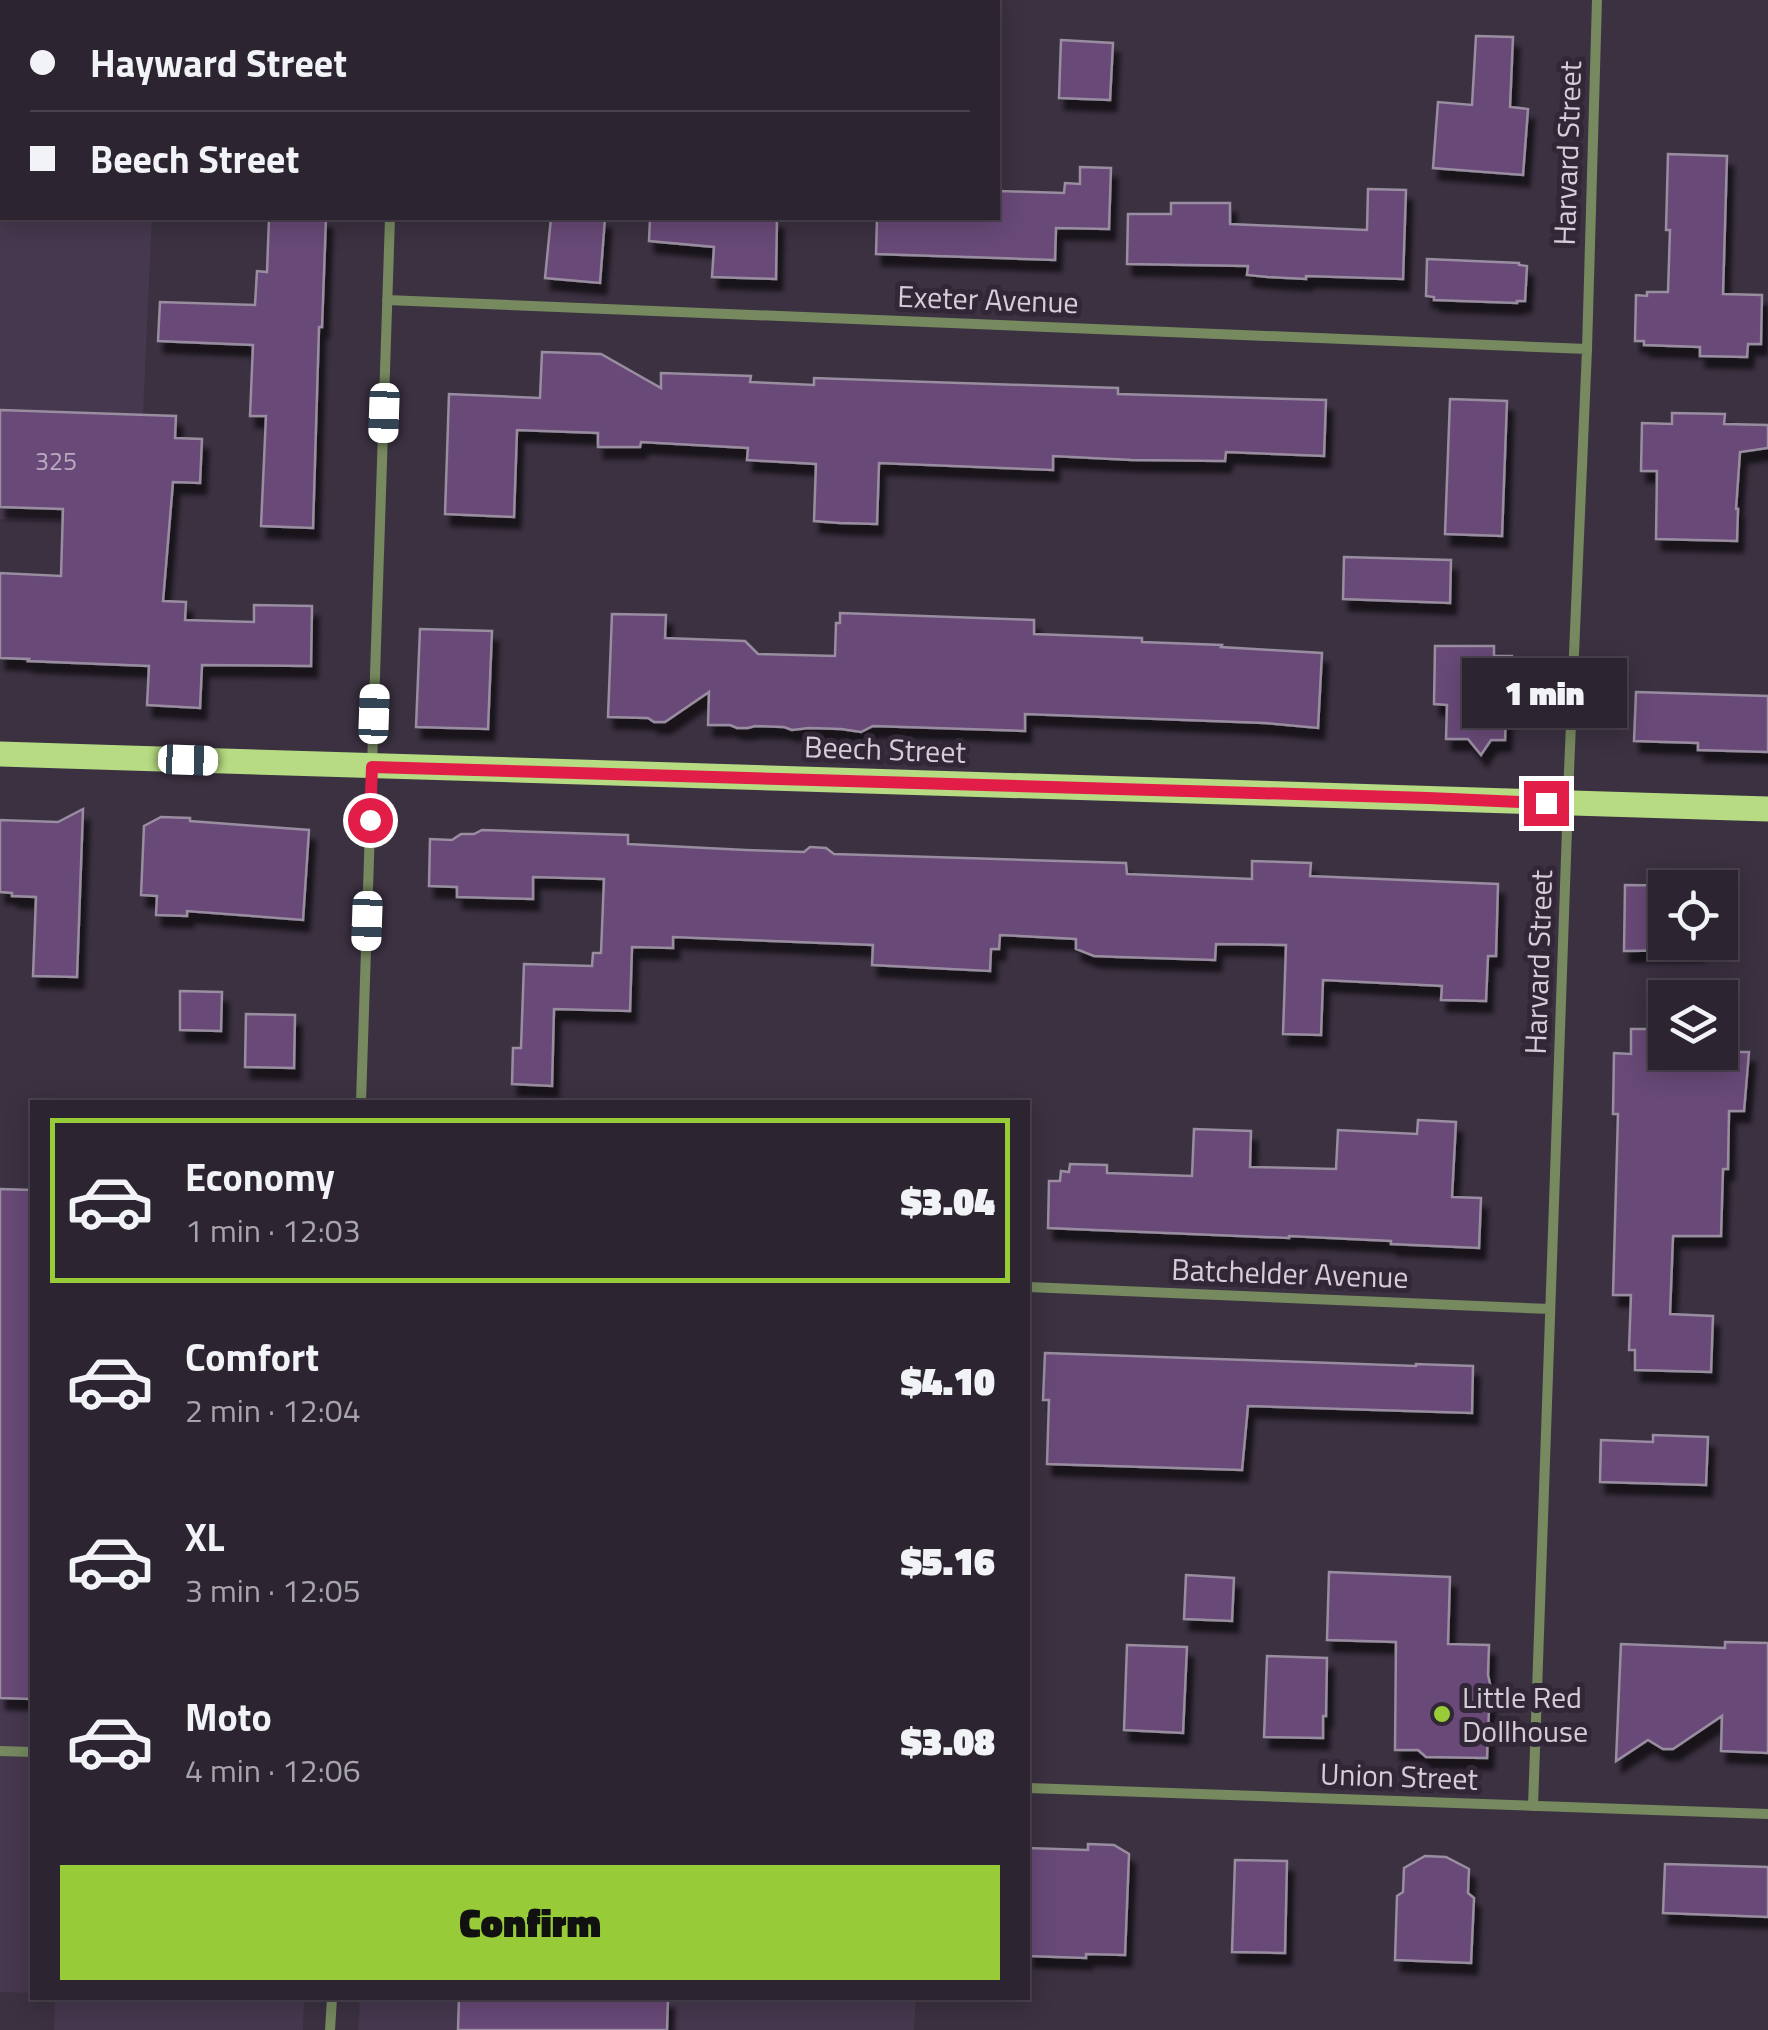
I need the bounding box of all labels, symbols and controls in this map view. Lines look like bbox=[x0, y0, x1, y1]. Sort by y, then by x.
text: Hayward Street bbox=[90, 34, 347, 92]
street label: Harvard Street bbox=[1541, 59, 1593, 246]
text: Beech Street bbox=[90, 130, 299, 188]
street label: Exeter Avenue bbox=[897, 273, 1079, 325]
car bbox=[368, 382, 400, 444]
house number: 325 bbox=[35, 442, 77, 480]
callout: 1 min bbox=[1464, 658, 1628, 728]
text: 1 min bbox=[1505, 669, 1584, 717]
car bbox=[358, 683, 390, 745]
street label: Beech Street bbox=[803, 723, 967, 775]
car bbox=[157, 744, 219, 776]
route end bbox=[1524, 781, 1569, 826]
route start bbox=[348, 798, 393, 843]
street label: Harvard Street bbox=[1512, 868, 1564, 1055]
map controls bbox=[1648, 870, 1738, 1070]
button: locate bbox=[1648, 870, 1738, 960]
car bbox=[351, 890, 383, 952]
button: layers bbox=[1648, 980, 1738, 1070]
text: Economy bbox=[185, 1148, 335, 1206]
icon: car bbox=[65, 1156, 155, 1246]
text: $3.04 bbox=[901, 1172, 995, 1230]
text: 1 min · 12:03 bbox=[185, 1206, 361, 1254]
street label: Batchelder Avenue bbox=[1171, 1246, 1409, 1300]
text: Comfort bbox=[185, 1328, 319, 1386]
icon: car bbox=[65, 1336, 155, 1426]
text: $4.10 bbox=[901, 1352, 995, 1410]
text: 2 min · 12:04 bbox=[185, 1386, 361, 1434]
text: XL bbox=[185, 1508, 225, 1566]
icon: car bbox=[65, 1516, 155, 1606]
text: $5.16 bbox=[901, 1532, 995, 1590]
text: 3 min · 12:05 bbox=[185, 1566, 361, 1614]
place label: Little Red Dollhouse bbox=[1462, 1674, 1588, 1754]
text: Moto bbox=[185, 1688, 272, 1746]
icon: car bbox=[65, 1696, 155, 1786]
marker: Little Red Dollhouse bbox=[1431, 1703, 1453, 1725]
text: $3.08 bbox=[901, 1712, 995, 1770]
text: 4 min · 12:06 bbox=[185, 1746, 361, 1794]
street label: Union Street bbox=[1319, 1750, 1479, 1802]
button: Confirm bbox=[60, 1865, 1000, 1980]

